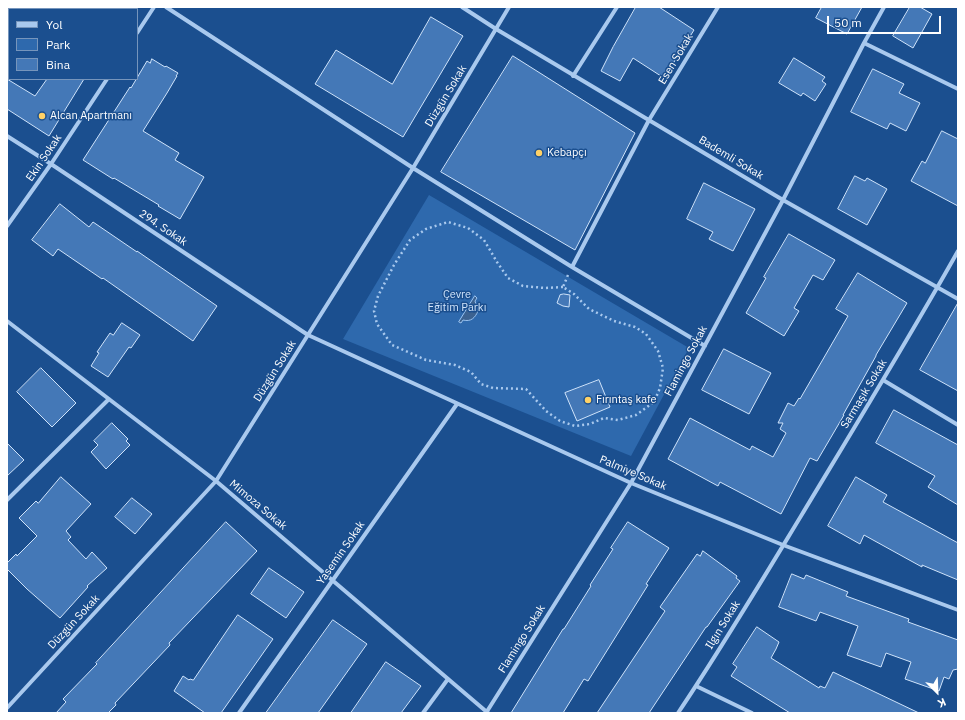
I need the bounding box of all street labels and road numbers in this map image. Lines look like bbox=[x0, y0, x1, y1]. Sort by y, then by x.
street label: Esen Sokak bbox=[656, 31, 696, 87]
street label: Düzgün Sokak bbox=[422, 63, 470, 129]
street label: Ekin Sokak bbox=[23, 132, 65, 184]
street label: Bademli Sokak bbox=[696, 133, 766, 183]
street label: 294. Sokak bbox=[136, 207, 190, 249]
street label: Flamingo Sokak bbox=[662, 323, 710, 399]
street label: Düzgün Sokak bbox=[251, 338, 299, 404]
street label: Sarmaşık Sokak bbox=[838, 357, 890, 431]
street label: Palmiye Sokak bbox=[597, 453, 669, 493]
street label: Mimoza Sokak bbox=[227, 477, 289, 533]
street label: Yasemin Sokak bbox=[314, 519, 368, 587]
street label: Düzgün Sokak bbox=[45, 592, 103, 652]
street label: Ilgın Sokak bbox=[703, 598, 743, 652]
street label: Flamingo Sokak bbox=[496, 602, 548, 676]

